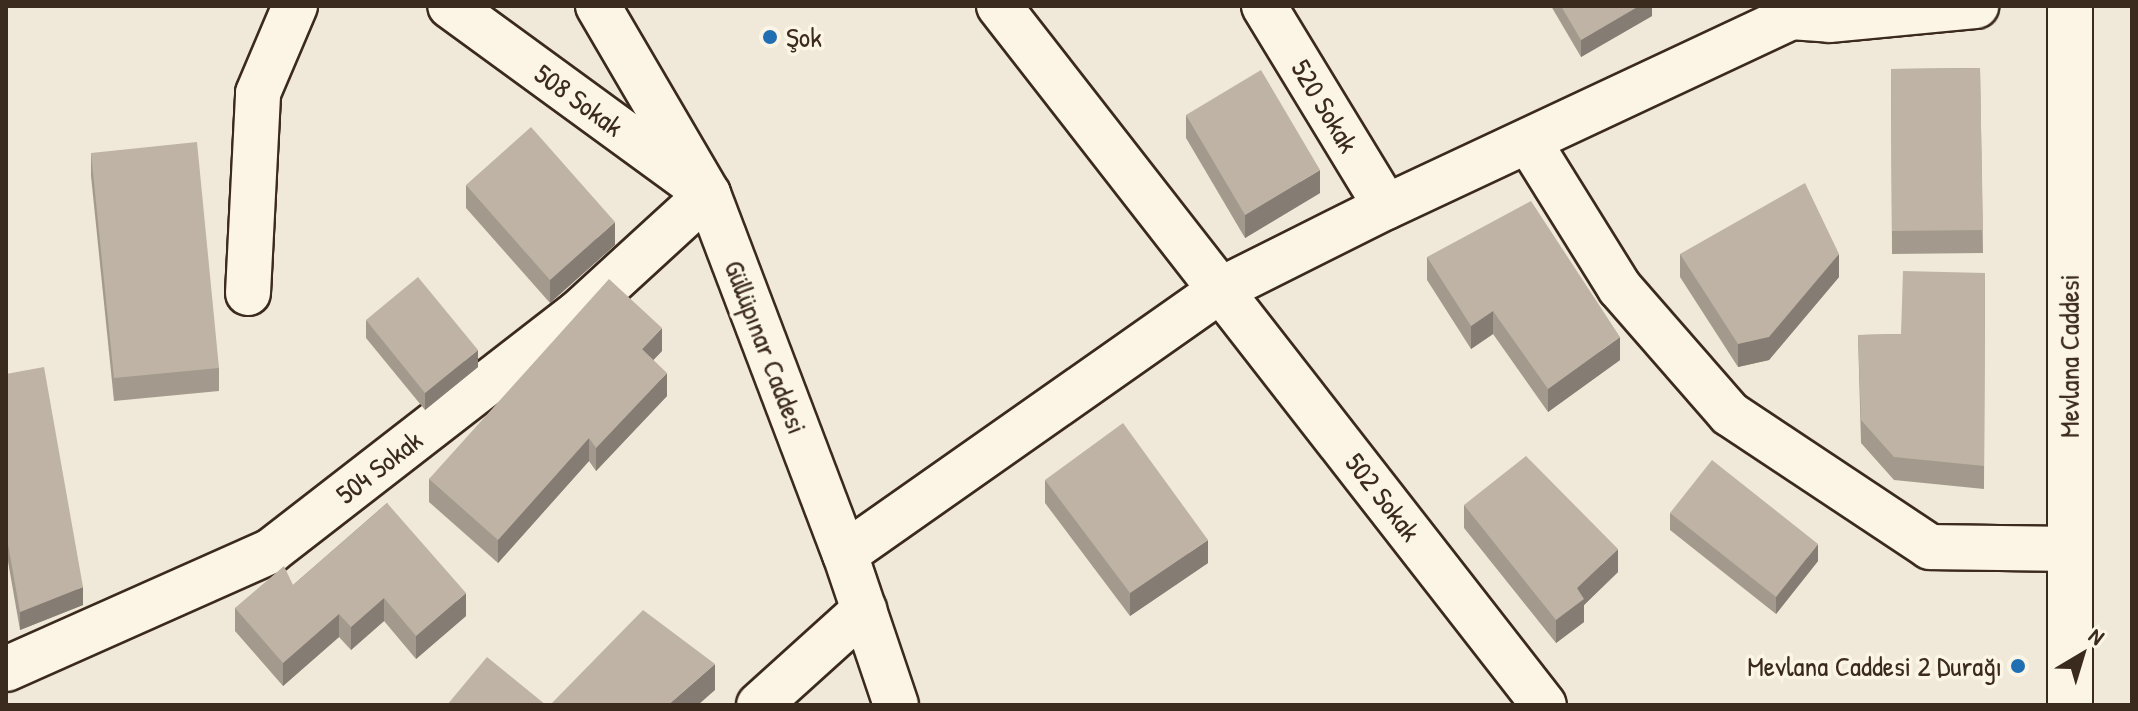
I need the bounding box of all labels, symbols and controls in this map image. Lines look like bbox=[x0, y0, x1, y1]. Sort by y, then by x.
place label: Şok bbox=[786, 20, 822, 54]
marker: Şok bbox=[761, 28, 779, 46]
street label: 520 Sokak bbox=[1284, 54, 1366, 158]
street label: 508 Sokak bbox=[528, 57, 630, 143]
street label: Güllüpınar Caddesi bbox=[717, 255, 815, 439]
street label: Mevlana Caddesi bbox=[2052, 274, 2086, 438]
street label: 504 Sokak bbox=[329, 423, 429, 511]
street label: 502 Sokak bbox=[1338, 446, 1428, 548]
north arrow bbox=[2042, 615, 2122, 695]
text: N bbox=[2083, 621, 2111, 652]
place label: Mevlana Caddesi 2 Durağı bbox=[1747, 649, 2002, 683]
marker: Mevlana Caddesi 2 Durağı bbox=[2009, 657, 2027, 675]

